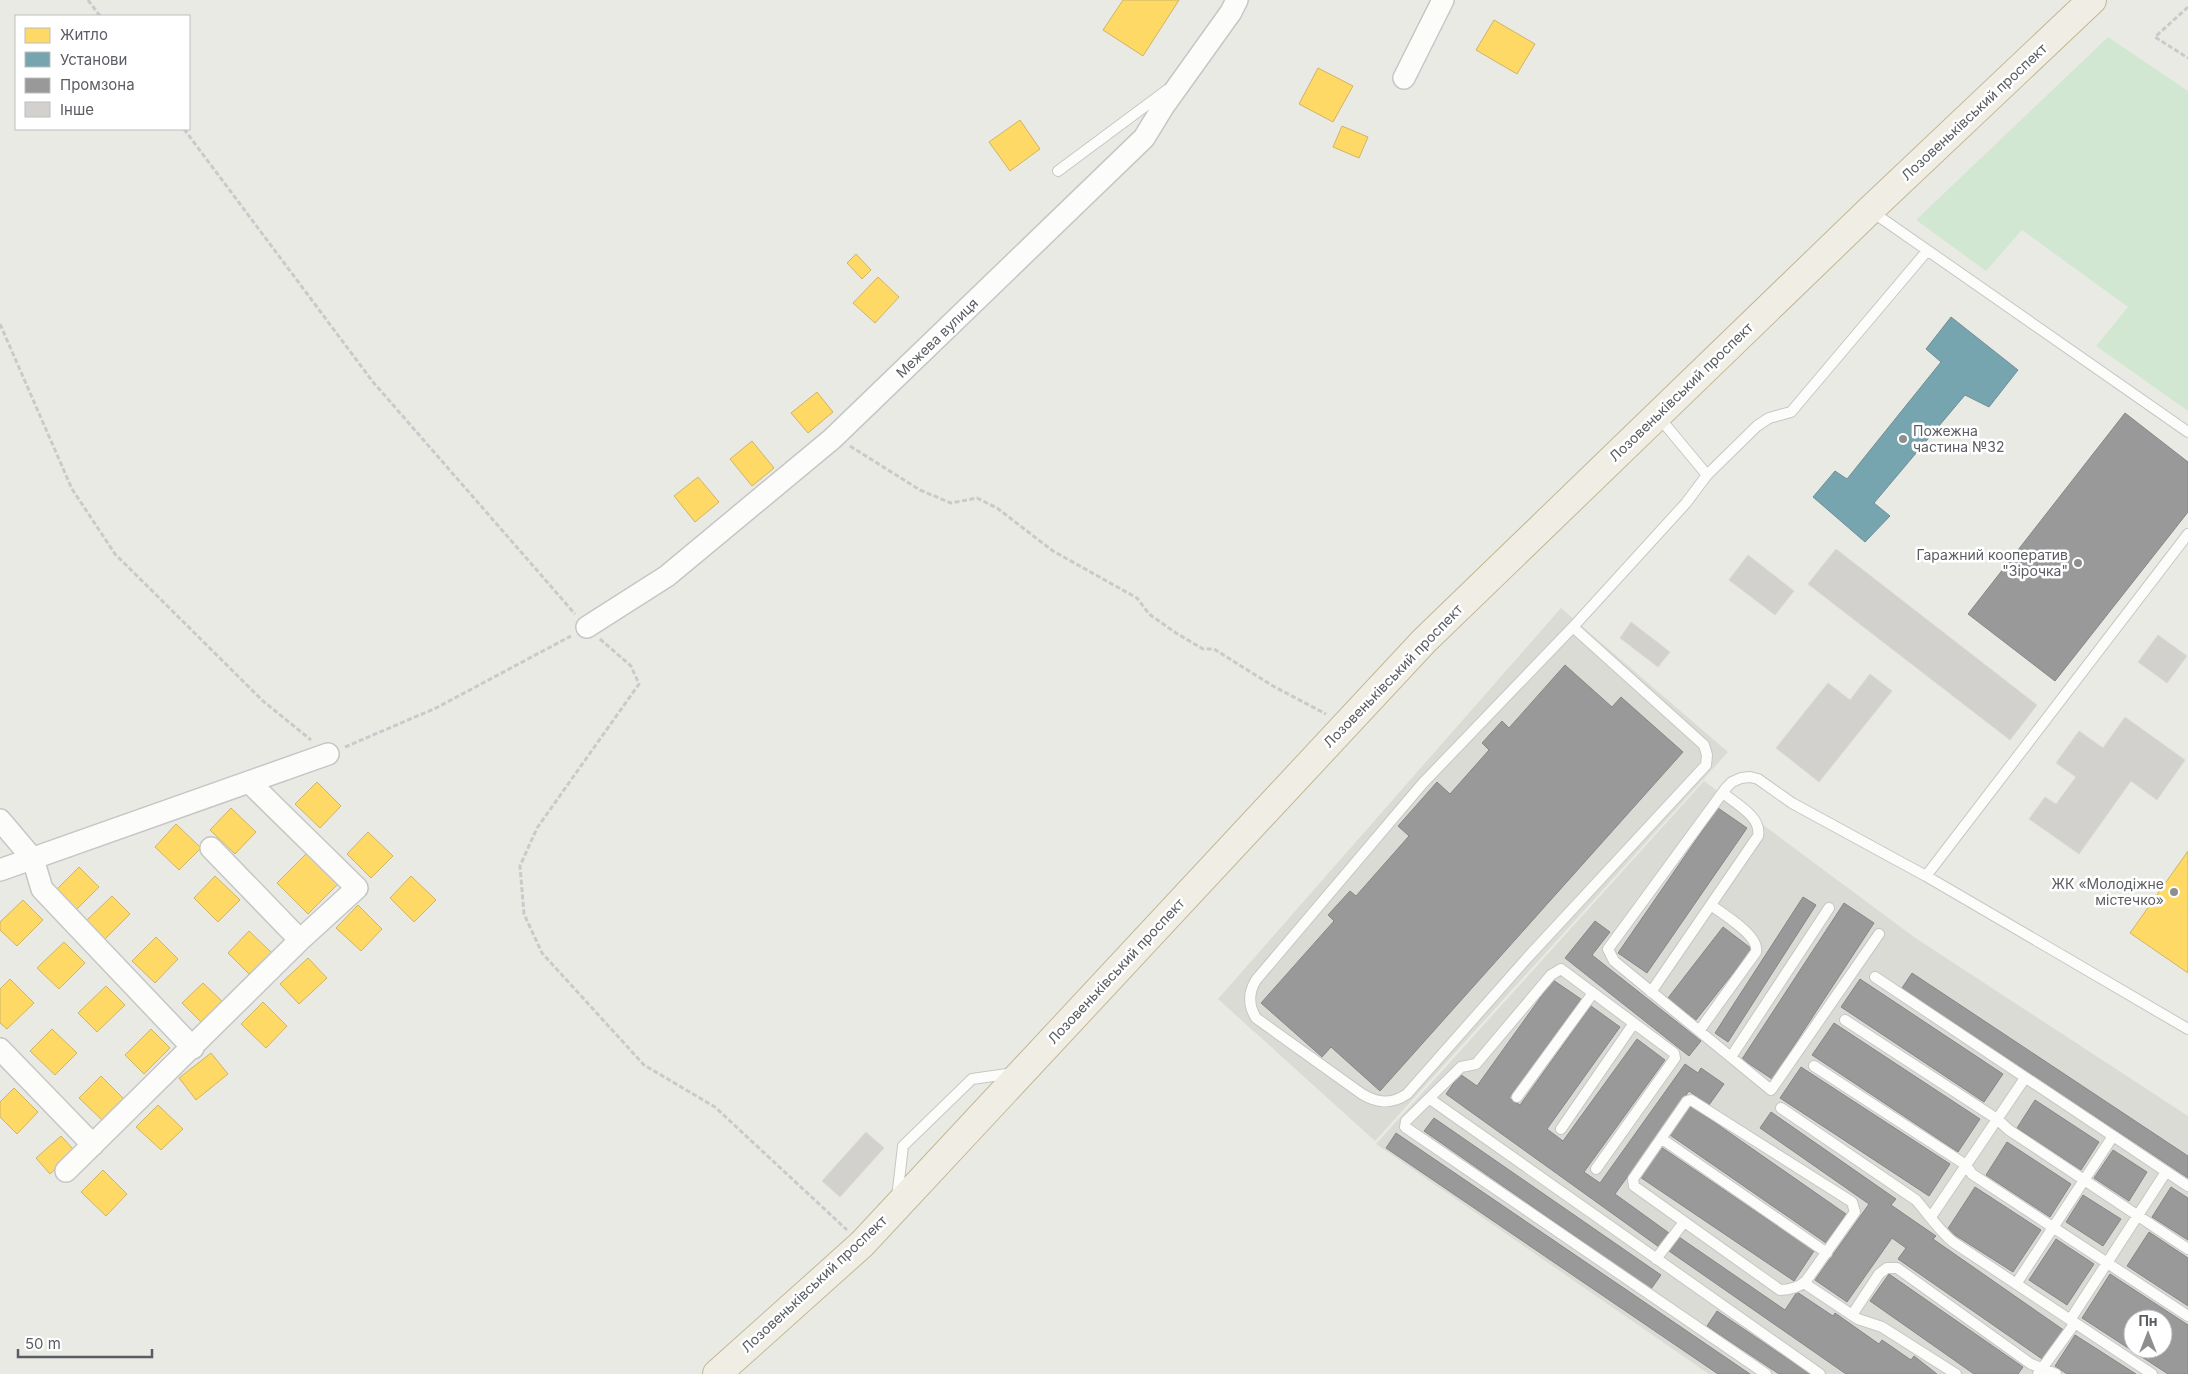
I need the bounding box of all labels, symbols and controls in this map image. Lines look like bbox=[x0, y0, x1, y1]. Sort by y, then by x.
legend bbox=[15, 15, 190, 130]
text: Житло bbox=[60, 25, 108, 44]
street label: Лозовеньківський проспект bbox=[1897, 39, 2050, 184]
text: Установи bbox=[60, 50, 127, 69]
text: Промзона bbox=[60, 75, 135, 94]
text: Інше bbox=[60, 100, 94, 119]
street label: Межева вулиця bbox=[892, 294, 981, 381]
street label: Лозовеньківський проспект bbox=[1605, 318, 1756, 465]
place label: Пожежна частина №32 bbox=[1913, 422, 2005, 455]
marker: Пожежна частина №32 bbox=[1897, 433, 1909, 445]
place label: Гаражний кооператив "Зірочка" bbox=[1916, 546, 2068, 579]
marker: Гаражний кооператив "Зірочка" bbox=[2072, 557, 2084, 569]
street label: Лозовеньківський проспект bbox=[1320, 600, 1466, 751]
place label: ЖК «Молодіжне містечко» bbox=[2052, 875, 2164, 908]
marker: ЖК «Молодіжне містечко» bbox=[2168, 886, 2180, 898]
street label: Лозовеньківський проспект bbox=[1044, 894, 1188, 1047]
street label: Лозовеньківський проспект bbox=[737, 1211, 890, 1356]
north arrow bbox=[2123, 1309, 2173, 1359]
text: Пн bbox=[2138, 1312, 2158, 1329]
scale bar bbox=[18, 1326, 151, 1358]
text: 50 m bbox=[25, 1334, 61, 1353]

